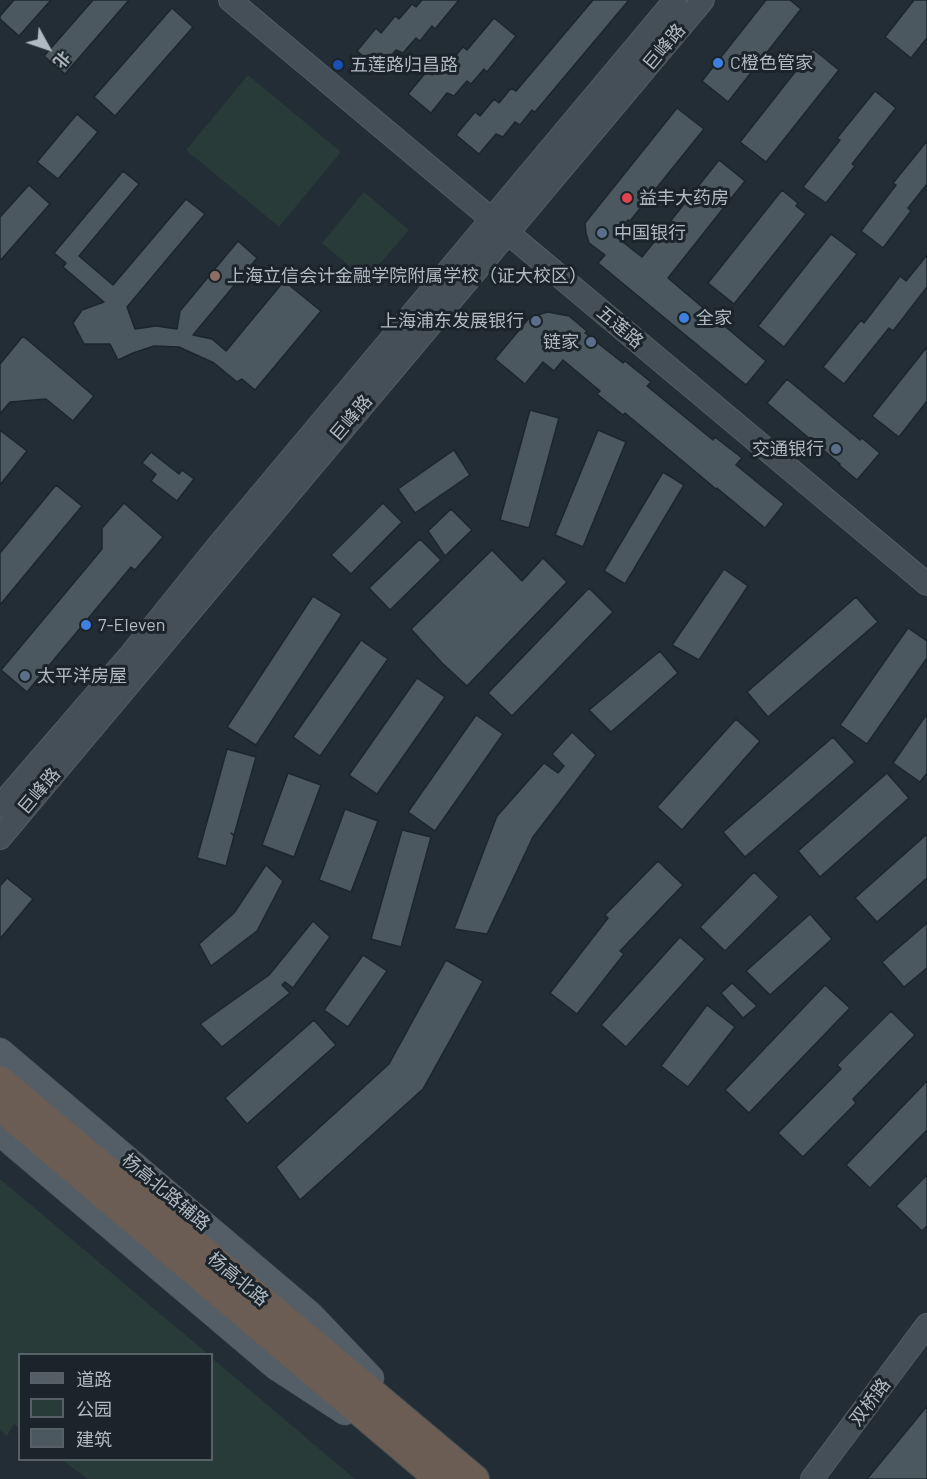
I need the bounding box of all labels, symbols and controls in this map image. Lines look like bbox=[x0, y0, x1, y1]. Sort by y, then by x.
north arrow bbox=[18, 18, 78, 78]
street label: 巨峰路 bbox=[638, 19, 690, 75]
text: 北 bbox=[50, 48, 75, 72]
place label: C橙色管家 bbox=[730, 52, 813, 74]
place label: 五莲路归昌路 bbox=[350, 54, 458, 76]
marker: C橙色管家 bbox=[711, 56, 725, 70]
marker: 五莲路归昌路 bbox=[331, 58, 345, 72]
place label: 益丰大药房 bbox=[639, 187, 729, 209]
marker: 益丰大药房 bbox=[620, 191, 634, 205]
place label: 中国银行 bbox=[614, 222, 686, 244]
marker: 中国银行 bbox=[595, 226, 609, 240]
place label: 上海立信会计金融学院附属学校（证大校区） bbox=[227, 265, 587, 287]
marker: 上海立信会计金融学院附属学校（证大校区） bbox=[208, 269, 222, 283]
street label: 五莲路 bbox=[592, 301, 648, 353]
place label: 全家 bbox=[696, 307, 732, 329]
place label: 上海浦东发展银行 bbox=[380, 310, 524, 332]
marker: 全家 bbox=[677, 311, 691, 325]
marker: 上海浦东发展银行 bbox=[529, 314, 543, 328]
place label: 链家 bbox=[543, 331, 579, 353]
marker: 链家 bbox=[584, 335, 598, 349]
street label: 巨峰路 bbox=[325, 390, 377, 446]
place label: 交通银行 bbox=[752, 438, 824, 460]
marker: 交通银行 bbox=[829, 442, 843, 456]
place label: 7-Eleven bbox=[98, 614, 166, 636]
marker: 7-Eleven bbox=[79, 618, 93, 632]
place label: 太平洋房屋 bbox=[37, 665, 127, 687]
marker: 太平洋房屋 bbox=[18, 669, 32, 683]
street label: 巨峰路 bbox=[13, 763, 65, 819]
street label: 杨高北路辅路 bbox=[118, 1149, 214, 1235]
street label: 杨高北路 bbox=[203, 1248, 273, 1310]
legend bbox=[18, 1353, 213, 1461]
text: 道路 bbox=[76, 1368, 112, 1390]
street label: 双桥路 bbox=[845, 1374, 895, 1430]
text: 公园 bbox=[76, 1398, 112, 1420]
text: 建筑 bbox=[76, 1428, 112, 1450]

